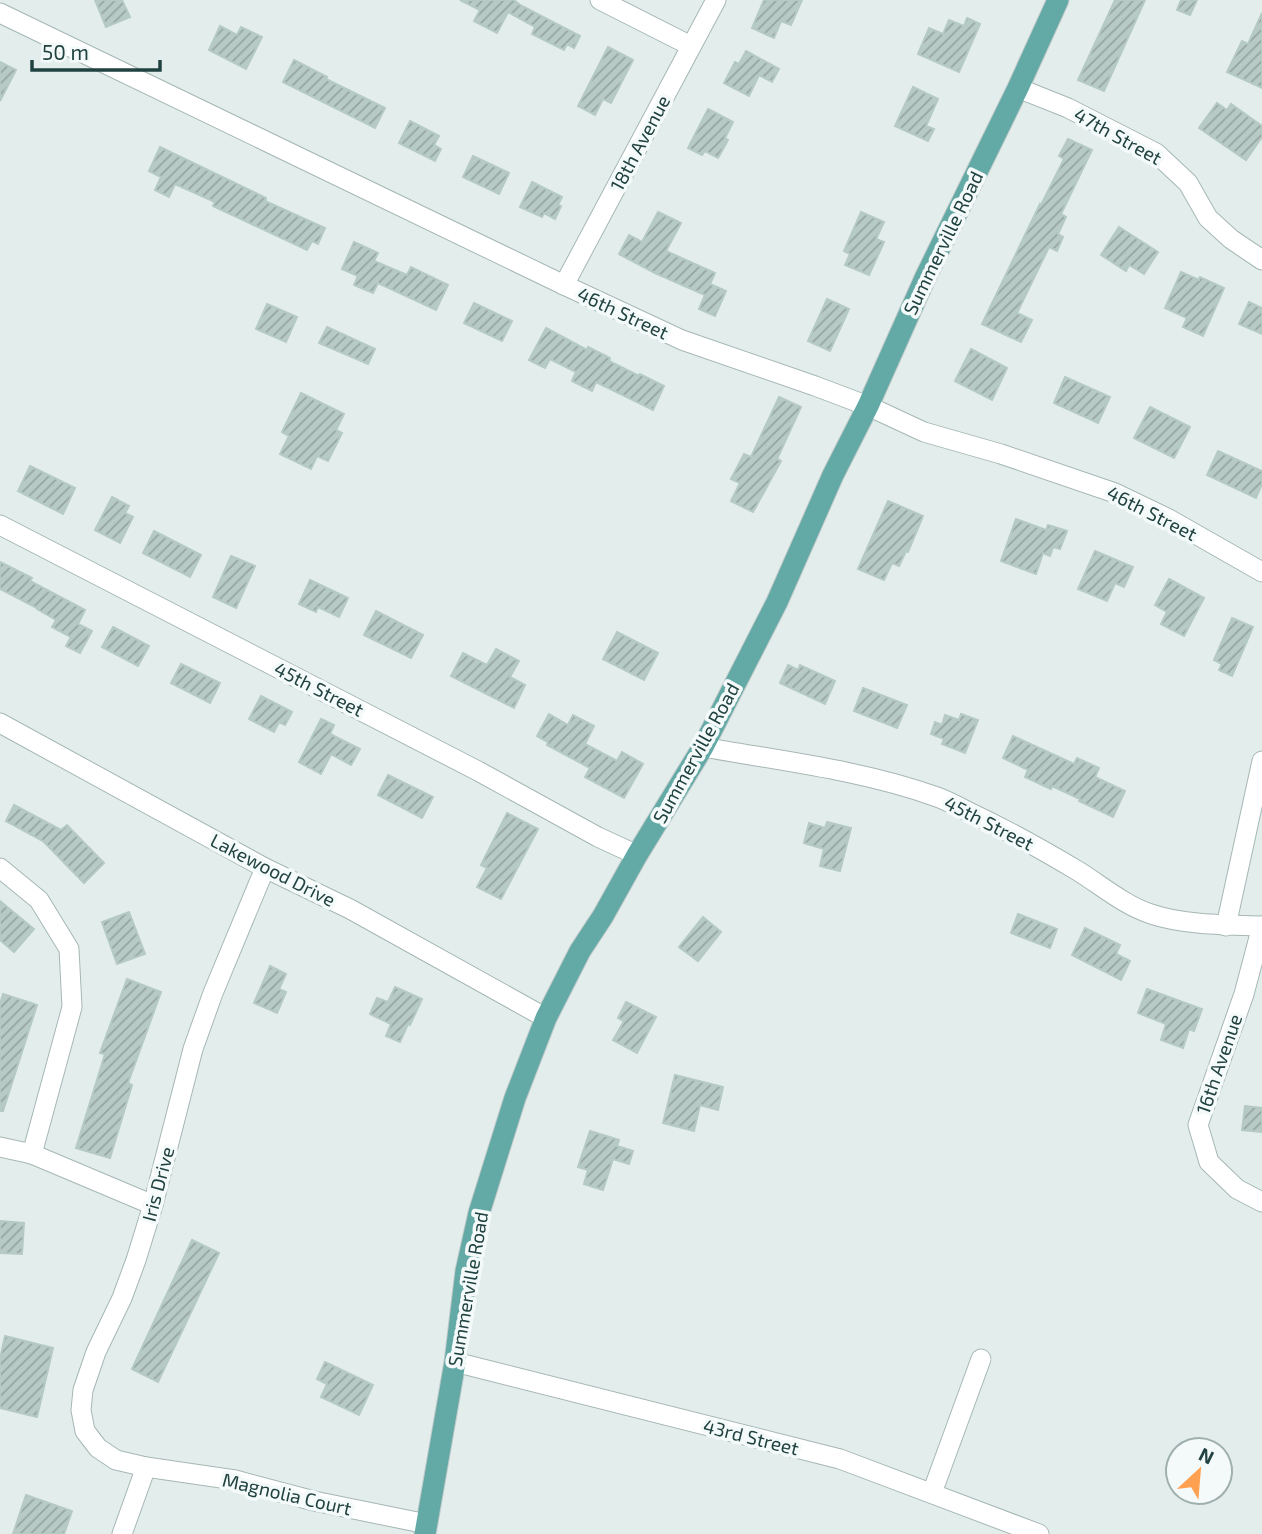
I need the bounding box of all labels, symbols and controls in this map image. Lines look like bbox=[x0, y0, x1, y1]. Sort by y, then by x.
scale bar bbox=[32, 28, 159, 72]
text: 50 m bbox=[42, 39, 89, 64]
street label: 18th Avenue bbox=[605, 91, 674, 194]
street label: 47th Street bbox=[1070, 102, 1166, 169]
street label: Summerville Road bbox=[898, 167, 987, 318]
street label: 46th Street bbox=[574, 281, 672, 344]
street label: 46th Street bbox=[1103, 480, 1201, 545]
street label: 45th Street bbox=[271, 656, 368, 721]
street label: Summerville Road bbox=[647, 679, 744, 827]
street label: 45th Street bbox=[941, 790, 1038, 855]
street label: Lakewood Drive bbox=[207, 828, 340, 911]
street label: 16th Avenue bbox=[1191, 1011, 1246, 1117]
street label: Iris Drive bbox=[137, 1144, 179, 1224]
street label: Summerville Road bbox=[443, 1210, 492, 1368]
street label: 43rd Street bbox=[701, 1414, 801, 1459]
north arrow bbox=[1164, 1436, 1234, 1506]
text: N bbox=[1195, 1442, 1218, 1469]
street label: Magnolia Court bbox=[220, 1467, 354, 1520]

